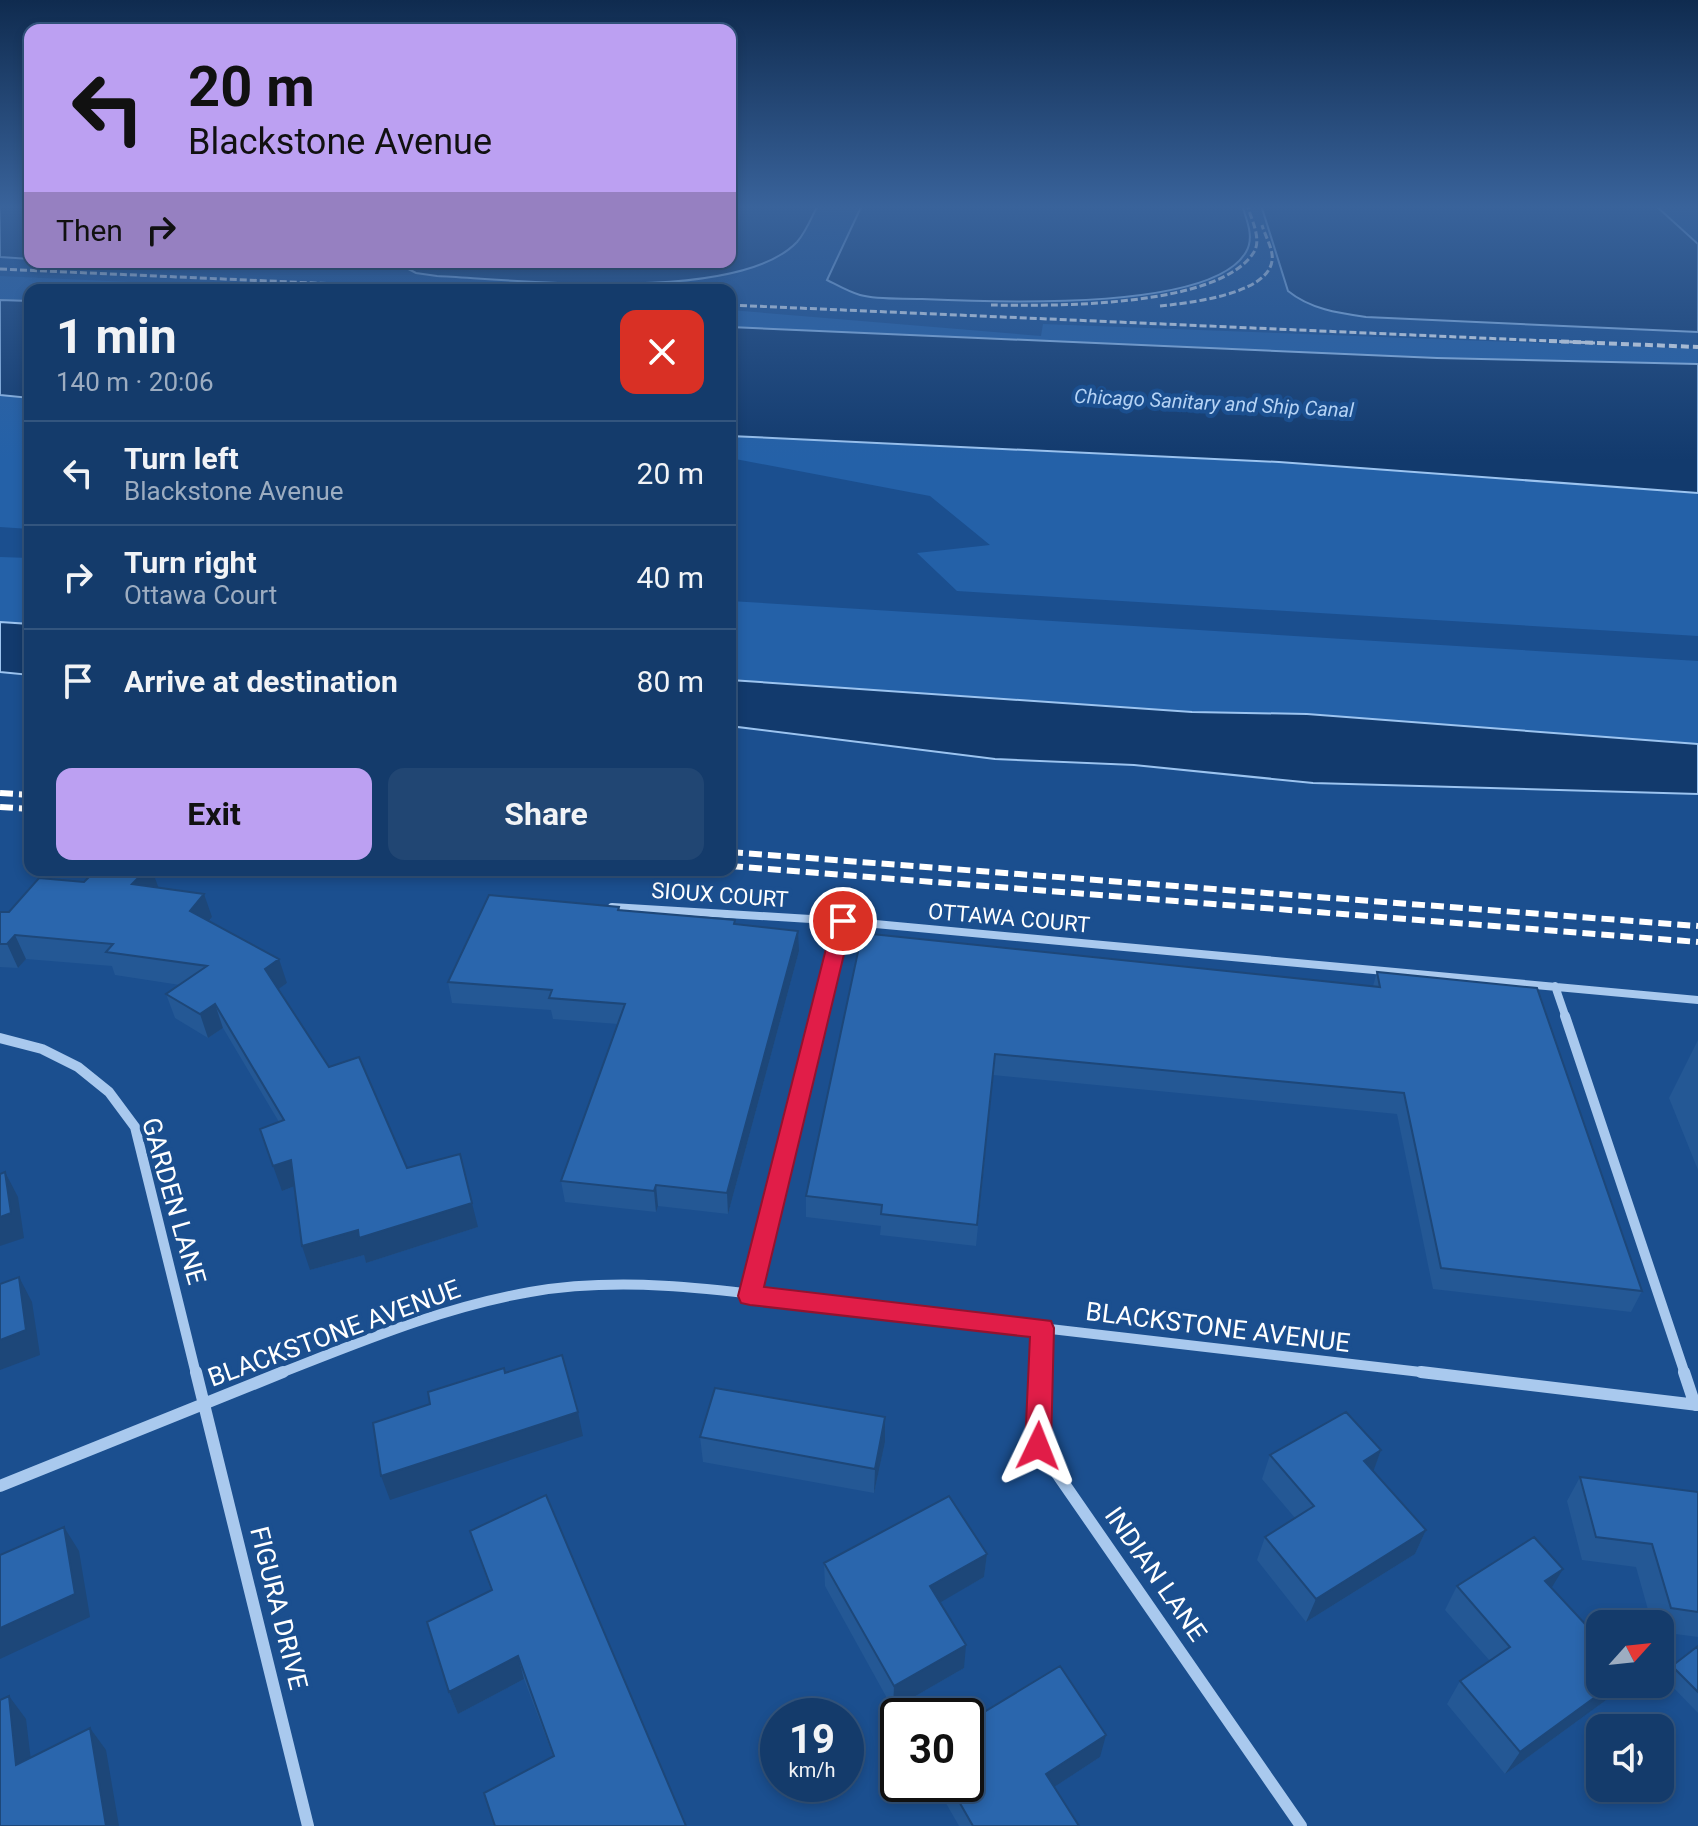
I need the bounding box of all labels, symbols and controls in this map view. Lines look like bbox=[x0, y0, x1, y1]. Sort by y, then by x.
text: 20 m bbox=[188, 54, 315, 120]
icon: left bbox=[56, 56, 160, 160]
text: Blackstone Avenue bbox=[188, 121, 492, 163]
icon: right bbox=[139, 208, 183, 252]
text: Then bbox=[56, 213, 123, 248]
text: 1 min bbox=[56, 308, 177, 365]
button: close bbox=[620, 310, 704, 394]
text: 140 m · 20:06 bbox=[56, 367, 214, 397]
water label: Chicago Sanitary and Ship Canal bbox=[1074, 384, 1355, 422]
text: Turn left bbox=[124, 441, 239, 476]
icon: left bbox=[56, 451, 100, 495]
text: 20 m bbox=[637, 456, 704, 491]
text: Blackstone Avenue bbox=[124, 476, 344, 506]
text: Turn right bbox=[124, 545, 257, 580]
icon: right bbox=[56, 555, 100, 599]
text: 40 m bbox=[637, 560, 704, 595]
text: Ottawa Court bbox=[124, 580, 277, 610]
icon: arrive bbox=[56, 659, 100, 703]
text: Arrive at destination bbox=[124, 664, 398, 699]
text: 80 m bbox=[637, 664, 704, 699]
button: Exit bbox=[56, 768, 372, 860]
button: Share bbox=[388, 768, 704, 860]
street label: SIOUX COURT bbox=[651, 878, 789, 912]
pin bbox=[809, 887, 877, 955]
street label: OTTAWA COURT bbox=[927, 898, 1091, 938]
icon: arrive bbox=[821, 899, 865, 943]
street label: GARDEN LANE bbox=[136, 1114, 212, 1288]
street label: BLACKSTONE AVENUE bbox=[204, 1273, 464, 1393]
street label: BLACKSTONE AVENUE bbox=[1084, 1296, 1352, 1358]
position arrow bbox=[996, 1404, 1080, 1488]
street label: INDIAN LANE bbox=[1099, 1501, 1213, 1647]
street label: FIGURA DRIVE bbox=[244, 1523, 314, 1693]
north arrow bbox=[1586, 1610, 1674, 1698]
map controls bbox=[1586, 1610, 1674, 1802]
speed limit sign: 30 bbox=[880, 1698, 984, 1802]
button: sound bbox=[1586, 1714, 1674, 1802]
text: 19 bbox=[789, 1716, 835, 1763]
text: km/h bbox=[789, 1758, 835, 1782]

